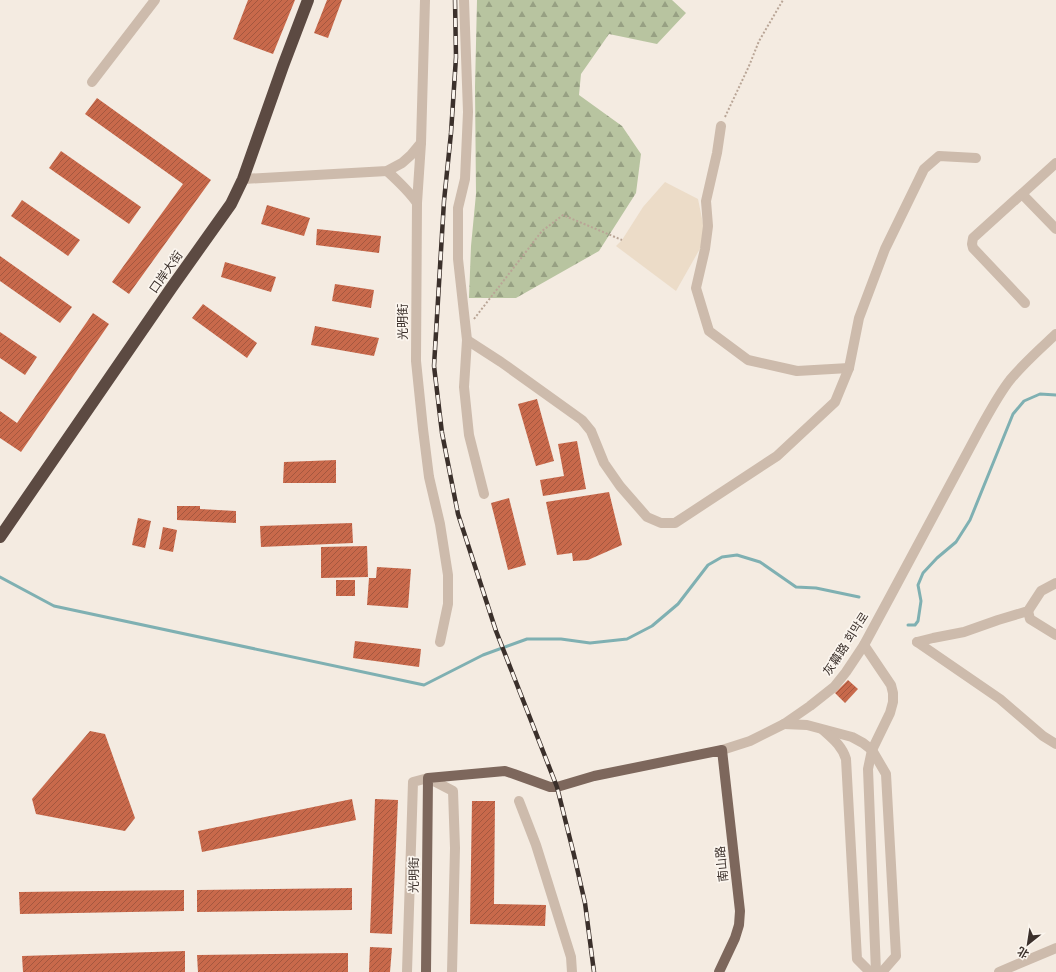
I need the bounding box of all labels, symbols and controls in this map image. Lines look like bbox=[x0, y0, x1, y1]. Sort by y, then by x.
street label: 口岸大街 bbox=[146, 248, 186, 296]
street label: 光明街 bbox=[396, 304, 410, 340]
street label: 灰幕路 회막로 bbox=[820, 610, 872, 678]
street label: 南山路 bbox=[713, 845, 731, 883]
street label: 光明街 bbox=[407, 857, 421, 893]
north arrow bbox=[1008, 924, 1048, 964]
text: 北 bbox=[1015, 945, 1031, 961]

